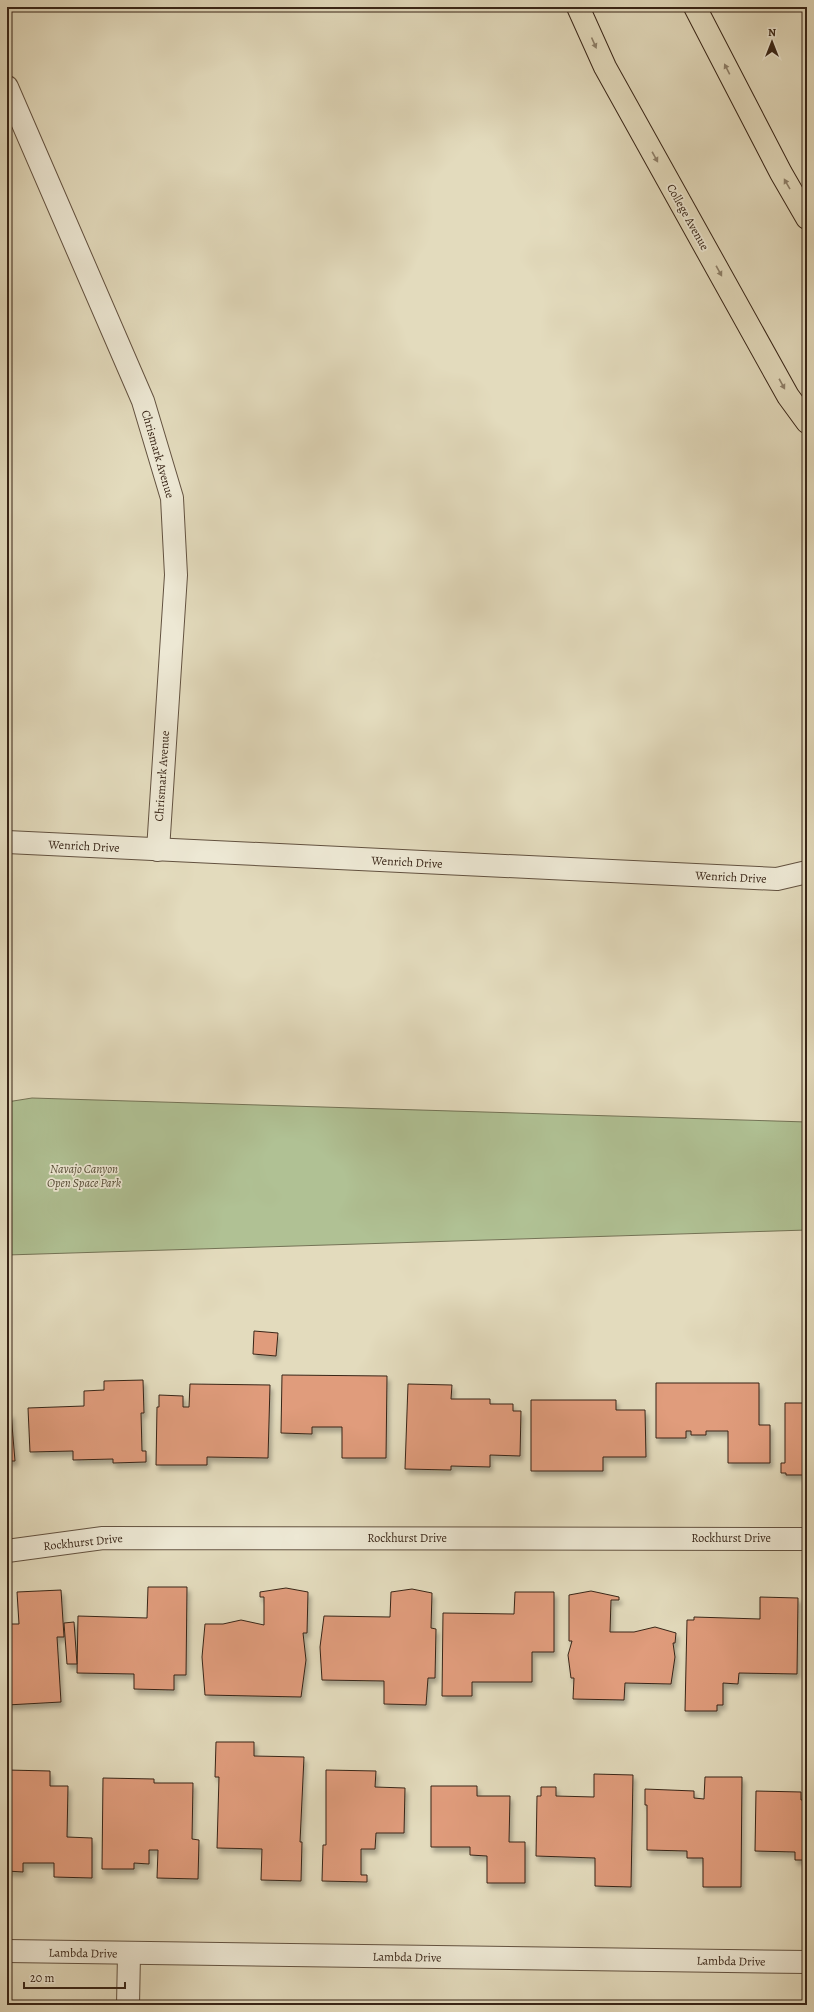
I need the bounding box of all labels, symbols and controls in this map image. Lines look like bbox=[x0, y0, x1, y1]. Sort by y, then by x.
north arrow bbox=[752, 22, 792, 62]
text: N bbox=[768, 25, 776, 40]
one-way arrow bbox=[591, 37, 597, 48]
one-way arrow bbox=[724, 63, 730, 75]
one-way arrow bbox=[652, 151, 659, 163]
one-way arrow bbox=[784, 178, 791, 190]
street label: College Avenue bbox=[663, 181, 713, 253]
one-way arrow bbox=[715, 265, 722, 277]
one-way arrow bbox=[778, 378, 785, 390]
street label: Chrismark Avenue bbox=[138, 408, 178, 500]
street label: Chrismark Avenue bbox=[151, 730, 173, 822]
street label: Wenrich Drive bbox=[47, 836, 120, 856]
street label: Wenrich Drive bbox=[370, 852, 443, 872]
street label: Wenrich Drive bbox=[694, 867, 767, 887]
park label: Navajo Canyon Open Space Park bbox=[47, 1161, 122, 1191]
street label: Rockhurst Drive bbox=[43, 1530, 123, 1554]
street label: Rockhurst Drive bbox=[367, 1530, 447, 1546]
street label: Rockhurst Drive bbox=[691, 1530, 771, 1546]
street label: Lambda Drive bbox=[48, 1944, 118, 1962]
street label: Lambda Drive bbox=[372, 1948, 442, 1966]
street label: Lambda Drive bbox=[696, 1952, 766, 1970]
scale bar bbox=[24, 1964, 125, 1990]
text: 20 m bbox=[30, 1970, 54, 1986]

